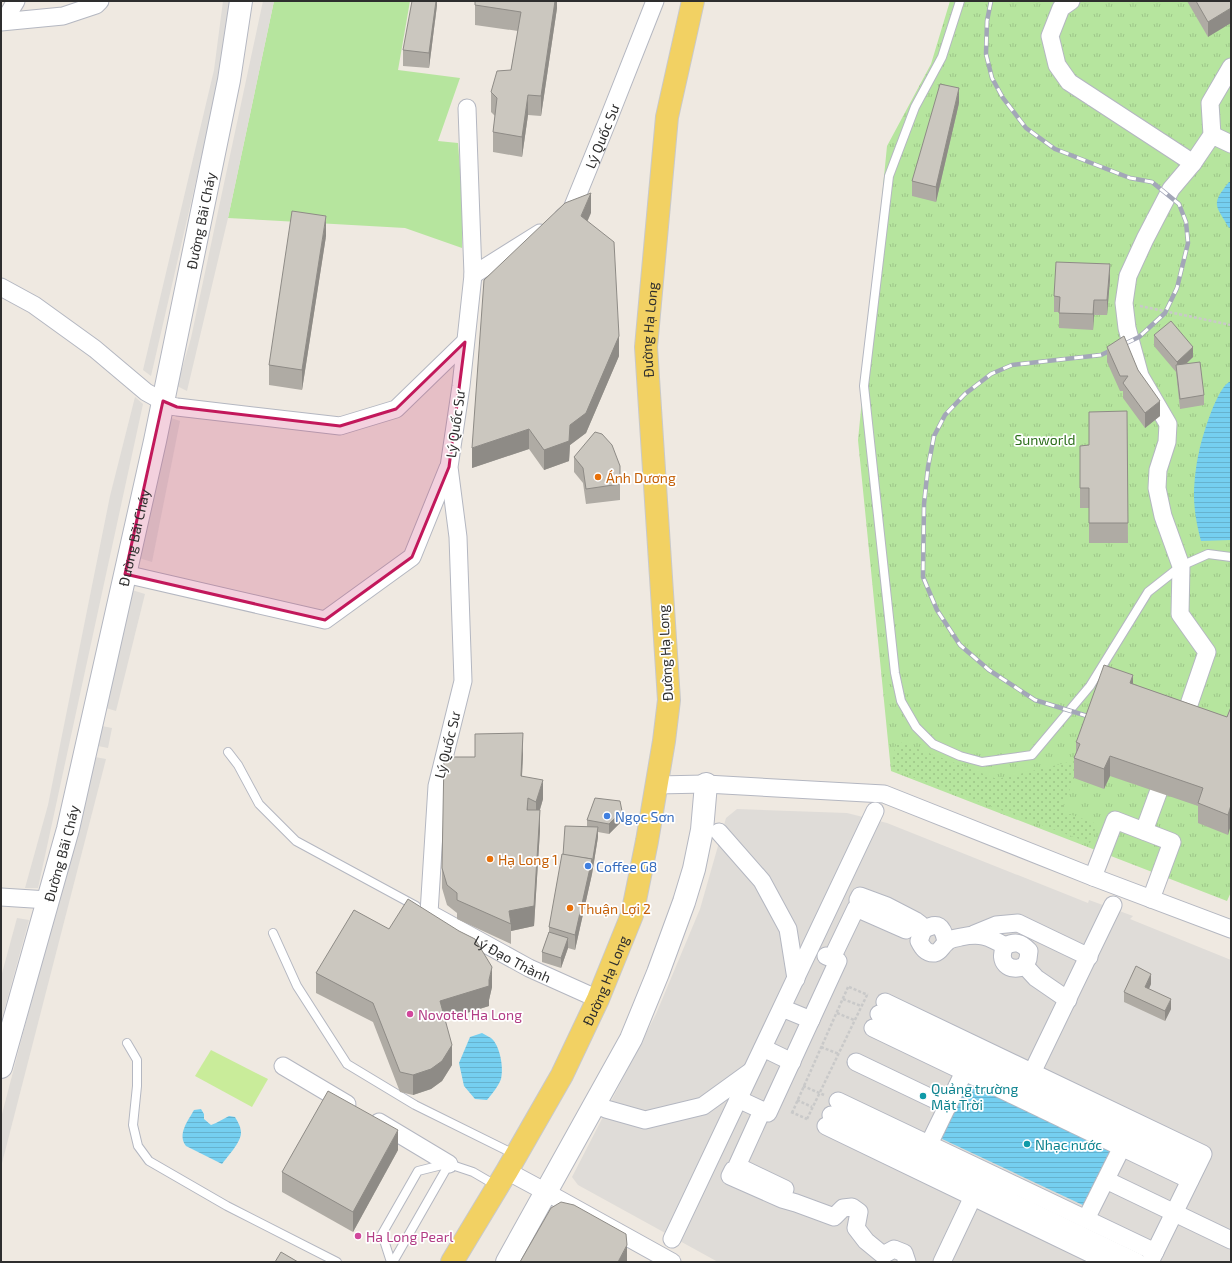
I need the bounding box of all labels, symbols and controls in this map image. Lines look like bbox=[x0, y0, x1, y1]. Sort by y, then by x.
street label: Lý Quốc Sư bbox=[581, 101, 622, 171]
street label: Đường Bãi Cháy bbox=[182, 170, 219, 271]
street label: Đường Hạ Long bbox=[637, 281, 660, 378]
street label: Lý Quốc Sư bbox=[442, 389, 468, 459]
park label: Sunworld bbox=[1014, 431, 1076, 448]
place label: Ánh Dương bbox=[606, 469, 676, 486]
marker: Ánh Dương bbox=[593, 472, 603, 482]
street label: Đường Bãi Cháy bbox=[114, 487, 153, 588]
street label: Đường Hạ Long bbox=[654, 604, 676, 701]
street label: Lý Quốc Sư bbox=[431, 709, 464, 780]
street label: Đường Bãi Cháy bbox=[40, 803, 82, 903]
place label: Ngọc Sơn bbox=[615, 808, 675, 825]
marker: Ngọc Sơn bbox=[602, 811, 612, 821]
place label: Hạ Long 1 bbox=[498, 851, 558, 868]
marker: Hạ Long 1 bbox=[485, 854, 495, 864]
place label: Coffee G8 bbox=[596, 858, 657, 875]
marker: Coffee G8 bbox=[583, 861, 593, 871]
place label: Thuận Lợi 2 bbox=[578, 900, 651, 917]
marker: Thuận Lợi 2 bbox=[565, 903, 575, 913]
street label: Lý Đạo Thành bbox=[471, 931, 554, 985]
street label: Đường Hạ Long bbox=[578, 933, 631, 1028]
place label: Novotel Ha Long bbox=[418, 1006, 522, 1023]
marker: Novotel Ha Long bbox=[405, 1009, 415, 1019]
place label: Quảng trường Mặt Trời bbox=[931, 1080, 1018, 1113]
marker: Quảng trường Mặt Trời bbox=[918, 1091, 928, 1101]
place label: Nhạc nước bbox=[1035, 1136, 1102, 1153]
marker: Nhạc nước bbox=[1022, 1139, 1032, 1149]
place label: Ha Long Pearl bbox=[366, 1228, 454, 1245]
marker: Ha Long Pearl bbox=[353, 1231, 363, 1241]

